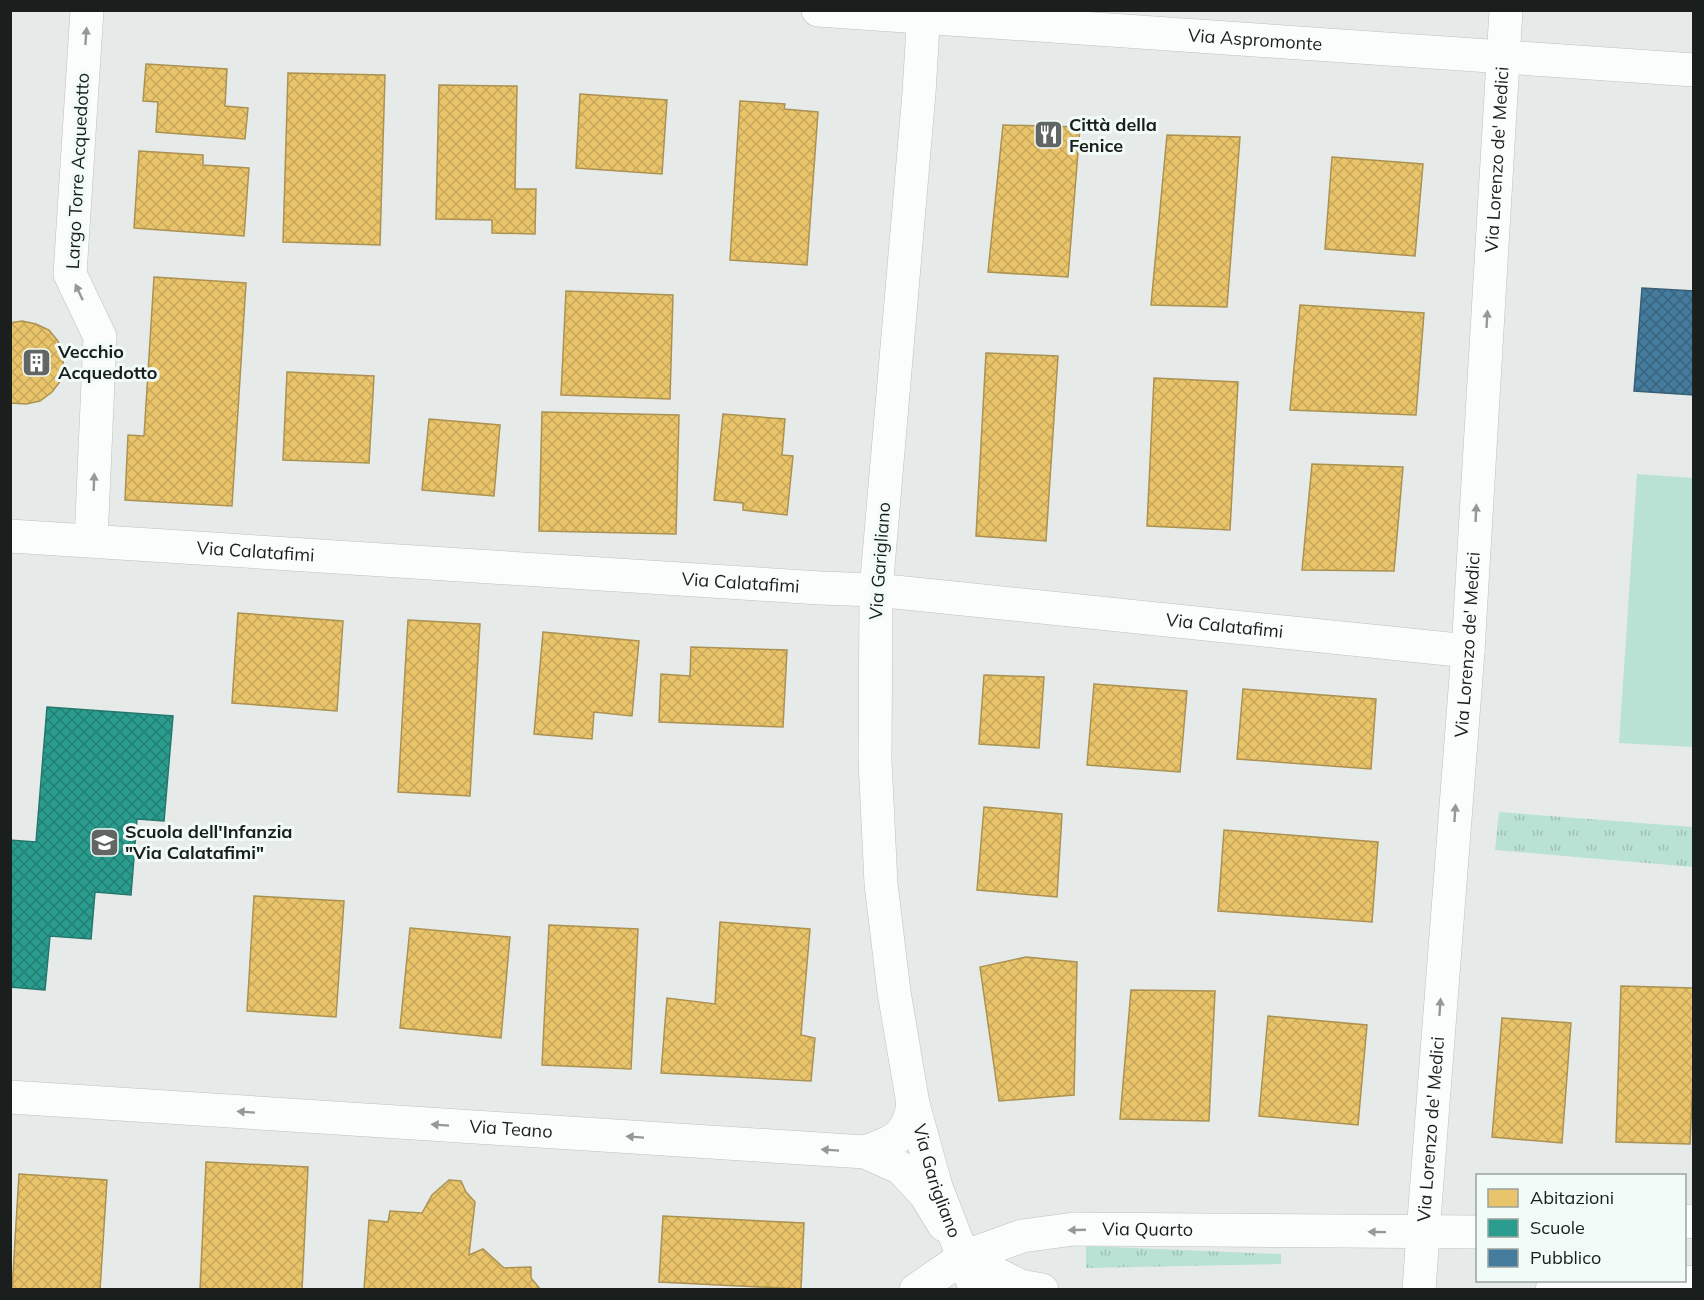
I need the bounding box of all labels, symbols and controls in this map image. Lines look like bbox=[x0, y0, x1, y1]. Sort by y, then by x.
street label: Via Aspromonte bbox=[1187, 23, 1323, 56]
one-way arrow bbox=[81, 27, 91, 46]
street label: Via Lorenzo de' Medici bbox=[1480, 66, 1514, 253]
street label: Largo Torre Acquedotto bbox=[61, 72, 94, 270]
place label: Città della Fenice bbox=[1069, 113, 1157, 157]
restaurant icon: Città della Fenice bbox=[1032, 119, 1064, 151]
one-way arrow bbox=[74, 283, 83, 300]
one-way arrow bbox=[1483, 309, 1492, 328]
place label: Vecchio Acquedotto bbox=[57, 340, 158, 384]
building icon: Vecchio Acquedotto bbox=[21, 346, 53, 378]
one-way arrow bbox=[89, 472, 99, 491]
street label: Via Garigliano bbox=[864, 501, 895, 621]
one-way arrow bbox=[1471, 504, 1481, 523]
street label: Via Calatafimi bbox=[196, 536, 315, 567]
street label: Via Lorenzo de' Medici bbox=[1449, 551, 1485, 738]
street label: Via Calatafimi bbox=[681, 567, 800, 598]
street label: Via Calatafimi bbox=[1165, 608, 1284, 643]
one-way arrow bbox=[1450, 803, 1460, 822]
place label: Scuola dell'Infanzia "Via Calatafimi" bbox=[125, 820, 293, 864]
school or university icon: Scuola dell'Infanzia "Via Calatafimi" bbox=[88, 826, 120, 858]
one-way arrow bbox=[1435, 998, 1445, 1017]
street label: Via Lorenzo de' Medici bbox=[1412, 1036, 1449, 1223]
one-way arrow bbox=[236, 1108, 255, 1117]
street label: Via Teano bbox=[469, 1115, 553, 1143]
one-way arrow bbox=[431, 1120, 450, 1129]
street label: Via Garigliano bbox=[908, 1121, 967, 1241]
one-way arrow bbox=[625, 1133, 644, 1142]
one-way arrow bbox=[820, 1145, 839, 1154]
legend bbox=[1476, 1174, 1686, 1282]
text: Abitazioni bbox=[1530, 1186, 1614, 1209]
text: Scuole bbox=[1530, 1216, 1585, 1239]
street label: Via Quarto bbox=[1102, 1217, 1193, 1241]
one-way arrow bbox=[1068, 1225, 1087, 1234]
one-way arrow bbox=[1368, 1227, 1387, 1237]
text: Pubblico bbox=[1530, 1246, 1601, 1269]

